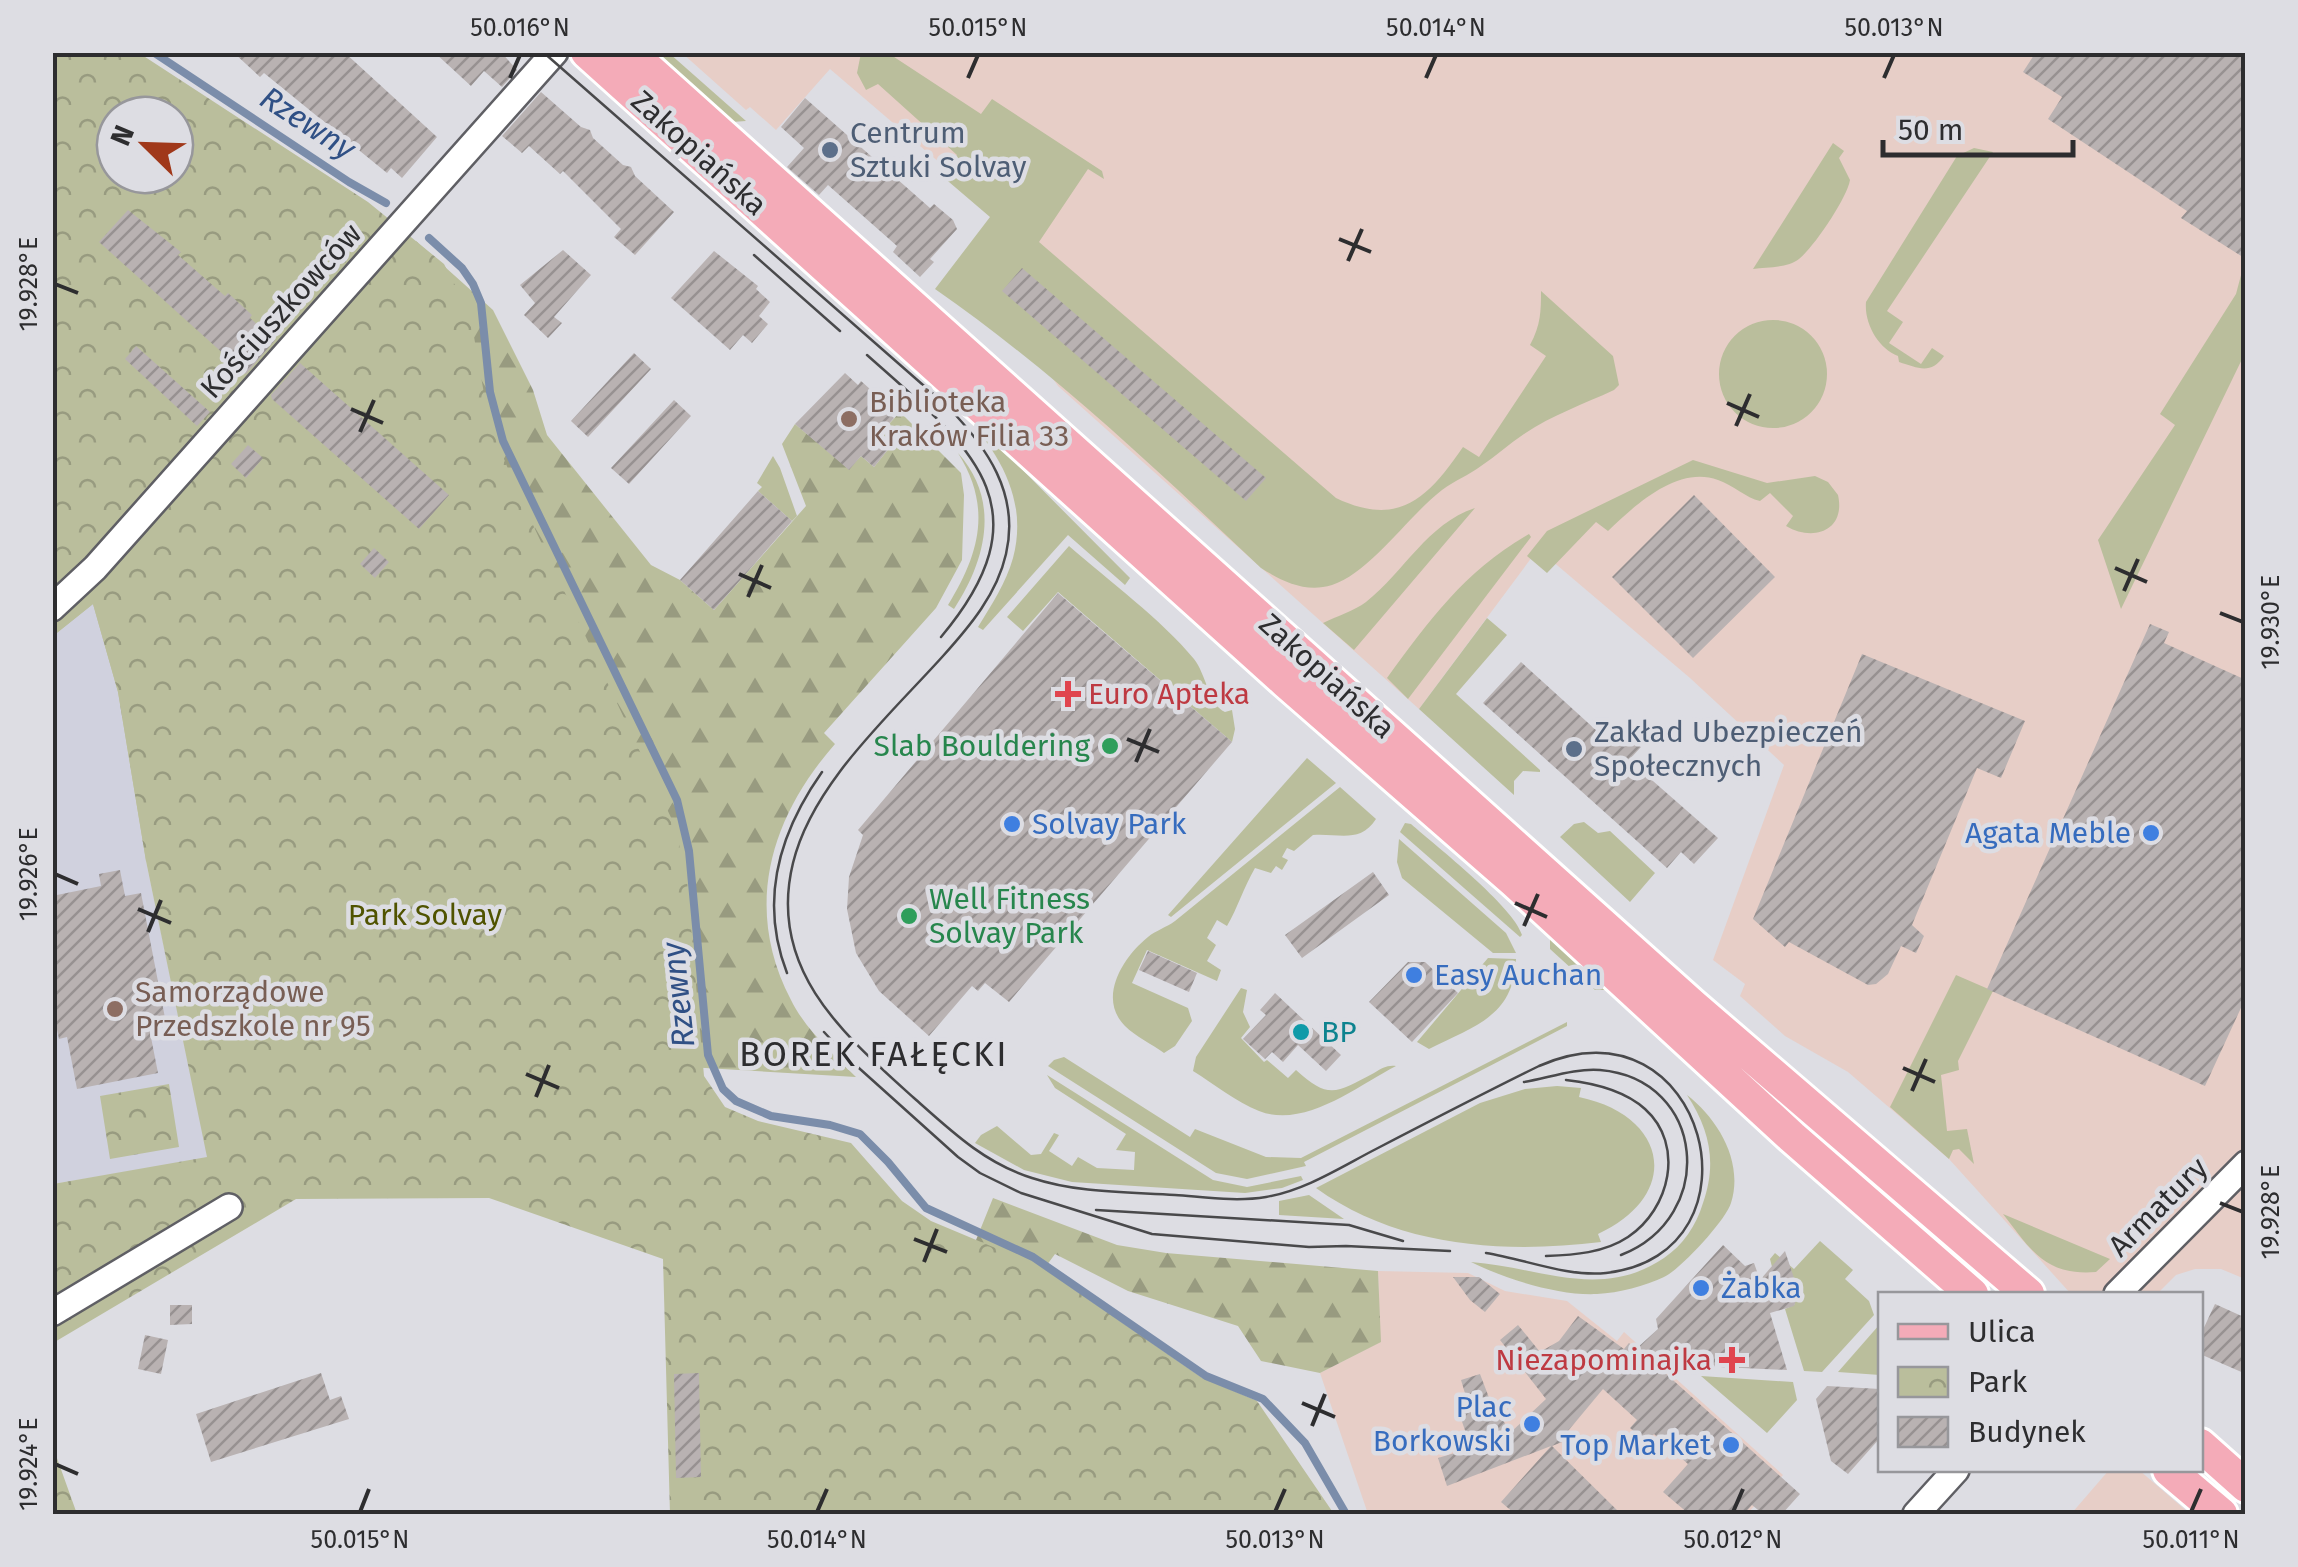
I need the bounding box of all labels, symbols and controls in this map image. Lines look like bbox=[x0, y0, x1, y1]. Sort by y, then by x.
text: 50.016°N bbox=[470, 13, 570, 43]
text: 50.015°N bbox=[929, 13, 1027, 43]
text: 50.014°N bbox=[1386, 13, 1486, 43]
text: 50.013°N bbox=[1845, 13, 1943, 43]
water label: Rzewny bbox=[253, 78, 364, 169]
street label: Zakopiańska bbox=[624, 83, 774, 223]
north arrow bbox=[95, 95, 195, 195]
scale bar bbox=[1883, 95, 2073, 157]
text: 50 m bbox=[1898, 112, 1963, 148]
place label: Centrum Sztuki Solvay bbox=[850, 115, 1027, 185]
text: N bbox=[104, 120, 141, 150]
marker: Centrum Sztuki Solvay bbox=[819, 139, 841, 161]
street label: Kościuszkowców bbox=[193, 216, 369, 406]
text: 19.928°E bbox=[14, 237, 44, 331]
place label: Biblioteka Kraków Filia 33 bbox=[869, 384, 1069, 454]
marker: Biblioteka Kraków Filia 33 bbox=[838, 408, 860, 430]
text: 19.930°E bbox=[2256, 575, 2286, 669]
street label: Zakopiańska bbox=[1252, 606, 1402, 746]
place label: Euro Apteka bbox=[1088, 676, 1250, 712]
marker: Euro Apteka bbox=[1057, 683, 1079, 705]
place label: Zakład Ubezpieczeń Społecznych bbox=[1594, 714, 1863, 784]
place label: Slab Bouldering bbox=[874, 728, 1090, 764]
marker: Slab Bouldering bbox=[1099, 735, 1121, 757]
marker: Zakład Ubezpieczeń Społecznych bbox=[1563, 738, 1585, 760]
place label: Solvay Park bbox=[1032, 806, 1187, 842]
marker: Solvay Park bbox=[1001, 813, 1023, 835]
place label: Agata Meble bbox=[1965, 815, 2131, 851]
marker: Agata Meble bbox=[2140, 822, 2162, 844]
text: 19.926°E bbox=[14, 827, 44, 921]
place label: Well Fitness Solvay Park bbox=[929, 881, 1090, 951]
park label: Park Solvay bbox=[348, 897, 502, 933]
marker: Well Fitness Solvay Park bbox=[898, 905, 920, 927]
water label: Rzewny bbox=[653, 939, 702, 1050]
place label: Easy Auchan bbox=[1434, 957, 1602, 993]
marker: Easy Auchan bbox=[1403, 964, 1425, 986]
place label: Samorządowe Przedszkole nr 95 bbox=[135, 974, 371, 1044]
marker: Samorządowe Przedszkole nr 95 bbox=[104, 998, 126, 1020]
place label: BP bbox=[1321, 1014, 1357, 1050]
marker: BP bbox=[1290, 1021, 1312, 1043]
district label: BOREK FAŁĘCKI bbox=[739, 1033, 1009, 1075]
street label: Armatury bbox=[2101, 1150, 2215, 1264]
text: 19.928°E bbox=[2256, 1165, 2286, 1259]
place label: Żabka bbox=[1721, 1270, 1802, 1306]
marker: Żabka bbox=[1690, 1277, 1712, 1299]
legend bbox=[1878, 1292, 2203, 1472]
text: Ulica bbox=[1968, 1314, 2035, 1350]
place label: Niezapominajka bbox=[1495, 1342, 1712, 1378]
marker: Niezapominajka bbox=[1721, 1349, 1743, 1371]
text: Park bbox=[1968, 1364, 2028, 1400]
place label: Plac Borkowski bbox=[1373, 1389, 1512, 1459]
marker: Plac Borkowski bbox=[1521, 1413, 1543, 1435]
text: Budynek bbox=[1968, 1414, 2086, 1450]
text: 19.924°E bbox=[14, 1417, 44, 1511]
place label: Top Market bbox=[1560, 1427, 1711, 1463]
marker: Top Market bbox=[1720, 1434, 1742, 1456]
text: 50.015°N bbox=[311, 1525, 409, 1555]
text: 50.014°N bbox=[767, 1525, 867, 1555]
text: 50.013°N bbox=[1226, 1525, 1324, 1555]
text: 50.012°N bbox=[1684, 1525, 1782, 1555]
text: 50.011°N bbox=[2143, 1525, 2239, 1555]

